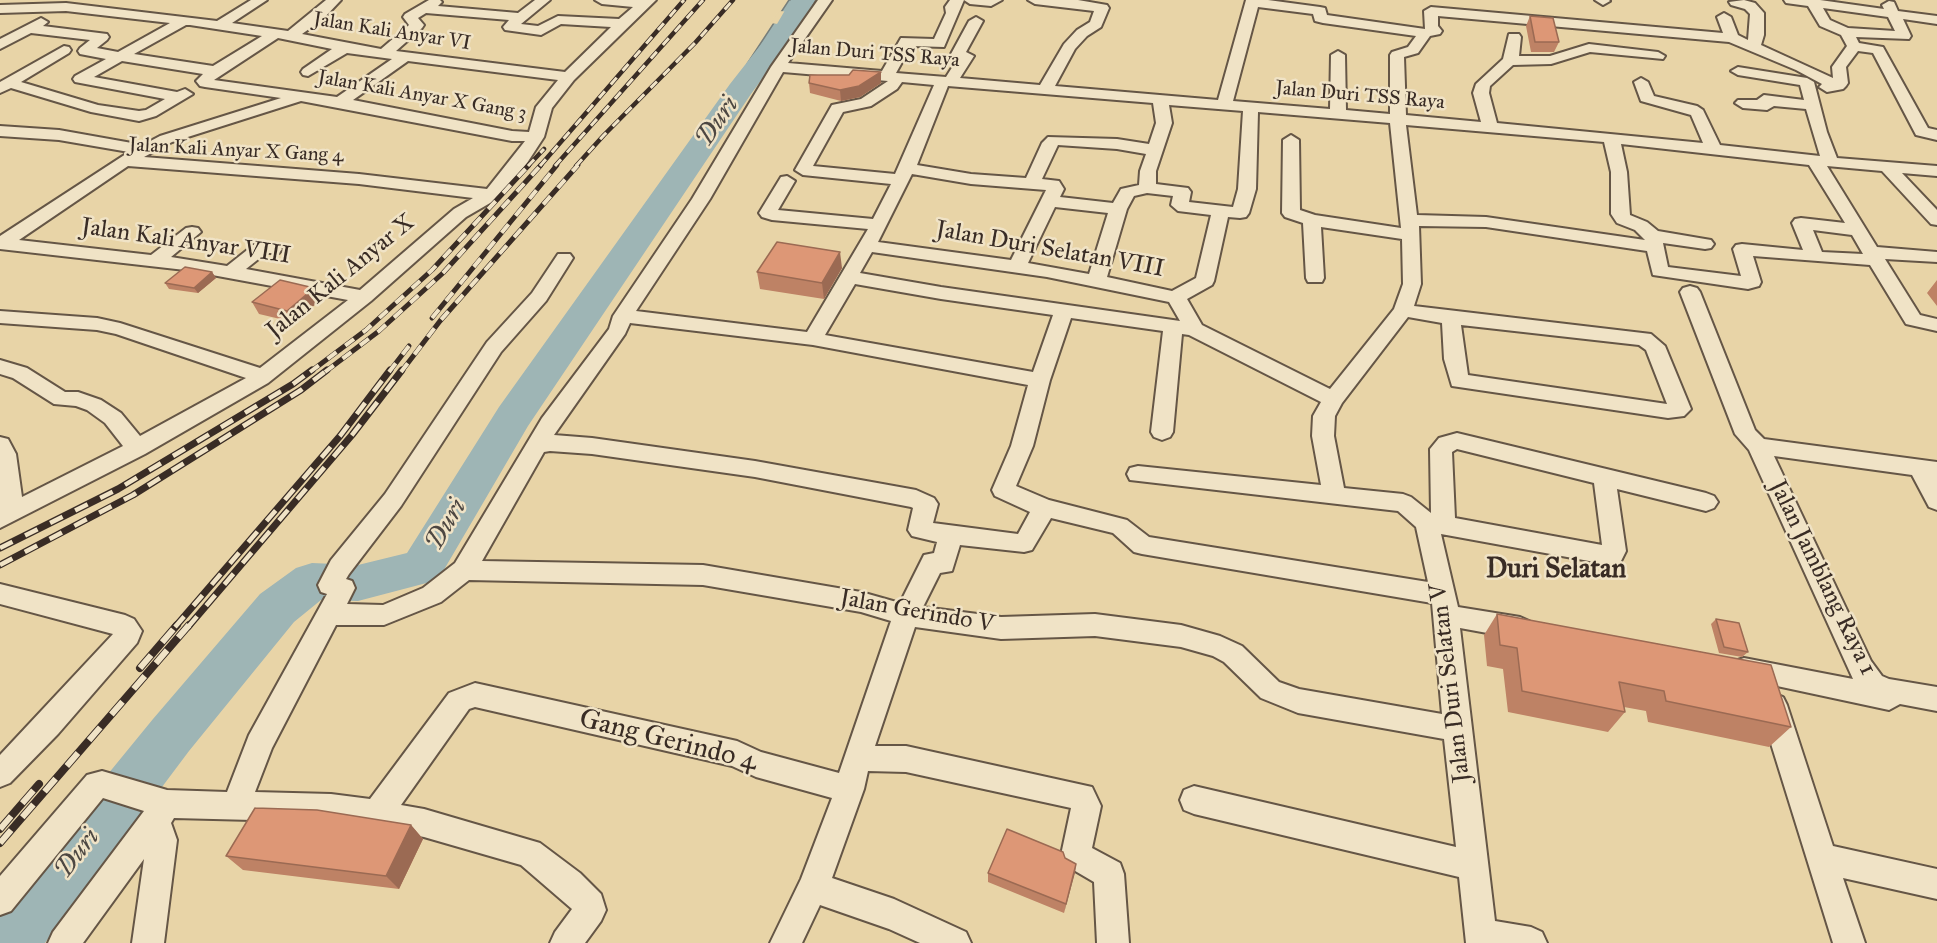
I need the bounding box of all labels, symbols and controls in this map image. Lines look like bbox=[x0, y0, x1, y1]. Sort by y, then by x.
street label: Jalan Kali Anyar VI bbox=[312, 8, 472, 56]
street label: Jalan Duri TSS Raya bbox=[789, 35, 961, 73]
street label: Jalan Kali Anyar X Gang 3 bbox=[316, 66, 528, 126]
street label: Jalan Duri TSS Raya bbox=[1274, 77, 1446, 115]
water label: Duri bbox=[690, 91, 746, 153]
street label: Jalan Kali Anyar X Gang 4 bbox=[128, 133, 344, 169]
street label: Jalan Kali Anyar X bbox=[261, 208, 421, 346]
street label: Jalan Kali Anyar VIII bbox=[79, 213, 293, 271]
street label: Jalan Duri Selatan VIII bbox=[934, 216, 1166, 284]
street label: Jalan Jamblang Raya 1 bbox=[1762, 476, 1882, 680]
water label: Duri bbox=[420, 494, 474, 556]
district label: Duri Selatan bbox=[1486, 554, 1626, 586]
street label: Jalan Duri Selatan V bbox=[1424, 582, 1478, 784]
street label: Jalan Gerindo V bbox=[838, 584, 996, 640]
street label: Gang Gerindo 4 bbox=[576, 703, 760, 779]
water label: Duri bbox=[49, 823, 107, 885]

